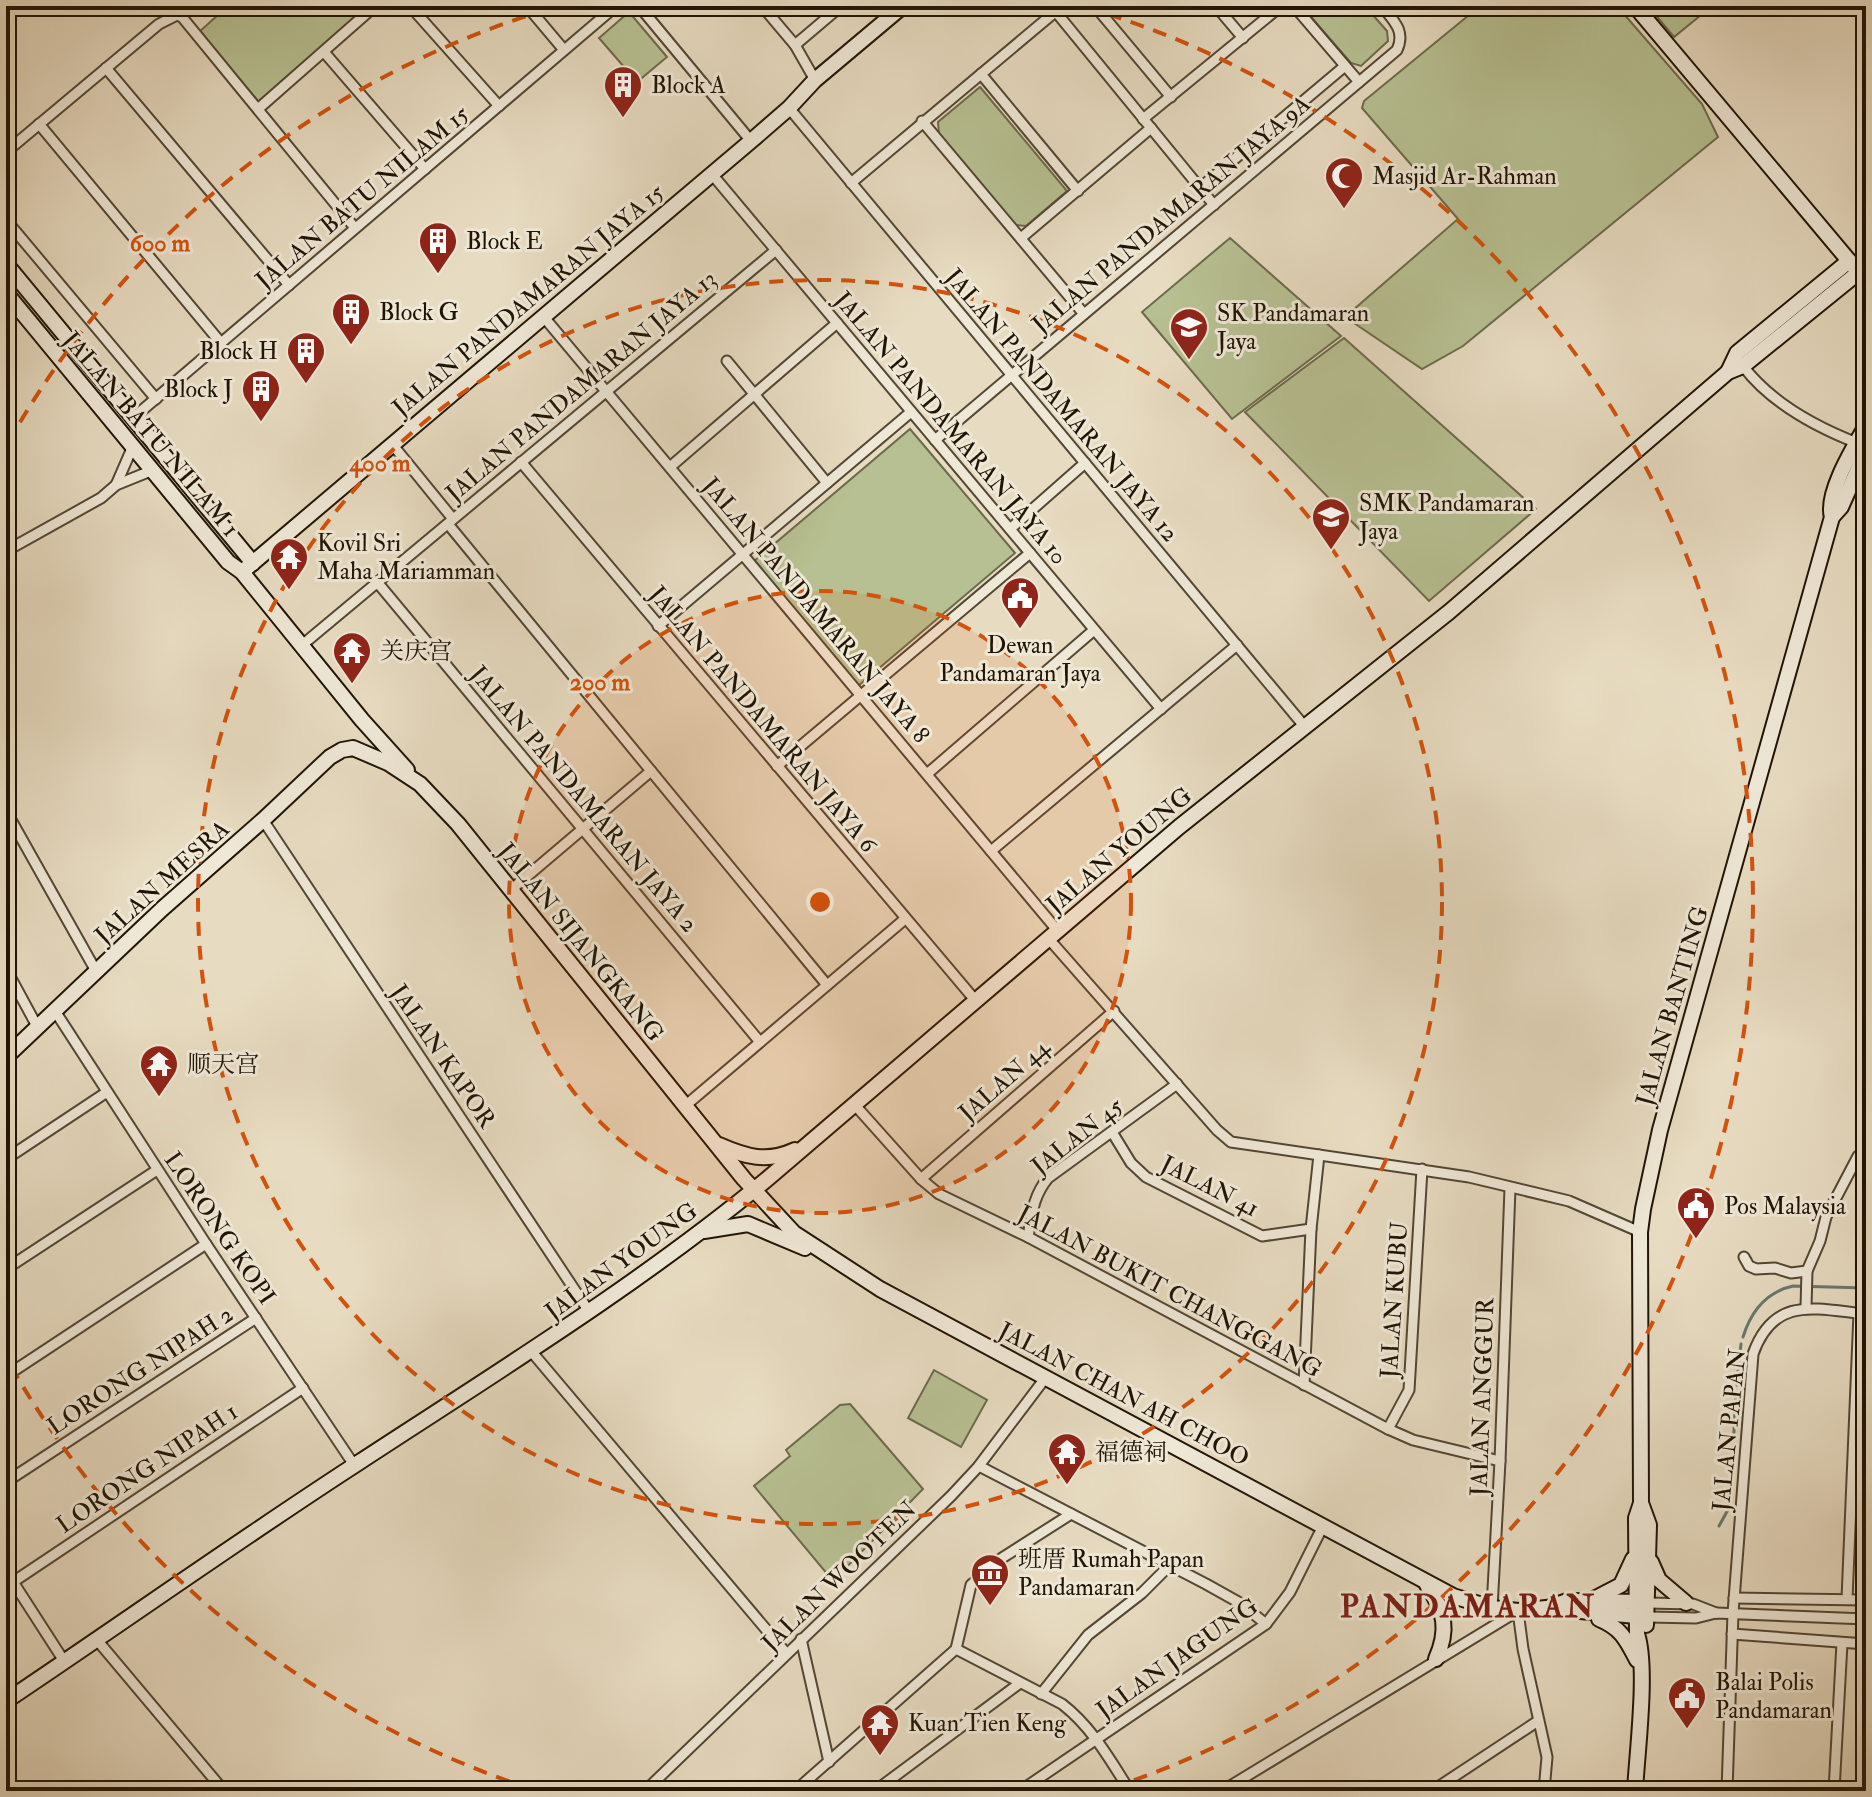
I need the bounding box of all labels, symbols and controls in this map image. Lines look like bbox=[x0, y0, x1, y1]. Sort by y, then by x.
building icon: Block A bbox=[602, 64, 644, 119]
place label: Block A bbox=[651, 70, 726, 101]
street label: JALAN PANDAMARAN JAYA 9A bbox=[1025, 89, 1317, 341]
street label: JALAN BATU NILAM 15 bbox=[248, 99, 476, 296]
mosque icon: Masjid Ar-Rahman bbox=[1323, 155, 1365, 210]
place label: Masjid Ar-Rahman bbox=[1372, 161, 1557, 192]
street label: JALAN PANDAMARAN JAYA 15 bbox=[385, 177, 671, 424]
building icon: Block E bbox=[417, 220, 459, 275]
place label: Block E bbox=[466, 226, 543, 257]
text: 600 m bbox=[130, 228, 191, 259]
street label: JALAN PANDAMARAN JAYA 12 bbox=[937, 262, 1185, 548]
street label: JALAN PANDAMARAN JAYA 13 bbox=[439, 264, 723, 510]
street label: JALAN PANDAMARAN JAYA 10 bbox=[826, 285, 1074, 571]
building icon: Block G bbox=[330, 291, 372, 346]
place label: Block G bbox=[379, 297, 459, 328]
place label: SK Pandamaran Jaya bbox=[1216, 298, 1369, 357]
school or university icon: SK Pandamaran Jaya bbox=[1168, 306, 1210, 361]
street label: JALAN BATU NILAM 1 bbox=[55, 324, 246, 543]
building icon: Block H bbox=[285, 330, 327, 385]
place label: Block H bbox=[199, 336, 278, 367]
building icon: Block J bbox=[240, 368, 282, 423]
place label: Block J bbox=[164, 374, 233, 405]
text: 400 m bbox=[348, 448, 411, 479]
street label: JALAN PANDAMARAN JAYA 8 bbox=[694, 470, 936, 750]
place label: SMK Pandamaran Jaya bbox=[1358, 488, 1534, 547]
school or university icon: SMK Pandamaran Jaya bbox=[1310, 496, 1352, 551]
place label: Kovil Sri Maha Mariamman bbox=[317, 528, 495, 587]
temple icon: Kovil Sri Maha Mariamman bbox=[268, 536, 310, 591]
public building icon: Dewan Pandamaran Jaya bbox=[999, 575, 1041, 630]
street label: JALAN PANDAMARAN JAYA 6 bbox=[641, 579, 885, 861]
temple icon: 关庆宫 bbox=[331, 630, 373, 685]
place label: Dewan Pandamaran Jaya bbox=[939, 630, 1102, 689]
place label: 关庆宫 bbox=[380, 636, 452, 667]
street label: JALAN PANDAMARAN JAYA 2 bbox=[462, 659, 704, 939]
text: 200 m bbox=[570, 667, 631, 698]
street label: JALAN YOUNG bbox=[1039, 780, 1199, 921]
street label: JALAN MESRA bbox=[88, 814, 236, 952]
street label: JALAN SIJANGKANG bbox=[490, 836, 670, 1048]
centre of rings bbox=[806, 888, 834, 916]
street label: JALAN BANTING bbox=[1629, 903, 1716, 1110]
street label: JALAN KAPOR bbox=[382, 978, 503, 1135]
street label: JALAN 44 bbox=[952, 1032, 1057, 1129]
temple icon: 顺天宫 bbox=[138, 1043, 180, 1098]
place label: 顺天宫 bbox=[187, 1049, 259, 1080]
street label: JALAN 45 bbox=[1024, 1091, 1130, 1182]
street label: LORONG KOPI bbox=[157, 1146, 282, 1311]
street label: JALAN 41 bbox=[1155, 1148, 1264, 1224]
public building icon: Pos Malaysia bbox=[1675, 1185, 1717, 1240]
place label: Pos Malaysia bbox=[1724, 1191, 1847, 1222]
street label: JALAN YOUNG bbox=[538, 1196, 704, 1328]
street label: JALAN BUKIT CHANGGANG bbox=[1011, 1197, 1327, 1385]
street label: JALAN KUBU bbox=[1374, 1221, 1415, 1380]
street label: JALAN ANGGUR bbox=[1464, 1296, 1501, 1498]
street label: LORONG NIPAH 2 bbox=[41, 1299, 239, 1442]
street label: JALAN CHAN AH CHOO bbox=[992, 1315, 1255, 1474]
street label: JALAN PAPAN bbox=[1705, 1347, 1753, 1514]
street label: LORONG NIPAH 1 bbox=[51, 1396, 244, 1541]
temple icon: 福德祠 bbox=[1046, 1431, 1088, 1486]
place label: 福德祠 bbox=[1095, 1437, 1167, 1468]
street label: JALAN WOOTEN bbox=[754, 1494, 924, 1659]
place label: 班厝 Rumah Papan Pandamaran bbox=[1018, 1544, 1204, 1603]
museum icon: 班厝 Rumah Papan Pandamaran bbox=[969, 1552, 1011, 1607]
district label: PANDAMARAN bbox=[1340, 1587, 1596, 1627]
street label: JALAN JAGUNG bbox=[1089, 1591, 1264, 1726]
place label: Balai Polis Pandamaran bbox=[1715, 1667, 1832, 1726]
public building icon: Balai Polis Pandamaran bbox=[1666, 1675, 1708, 1730]
temple icon: Kuan Tien Keng bbox=[859, 1702, 901, 1757]
place label: Kuan Tien Keng bbox=[908, 1708, 1067, 1739]

